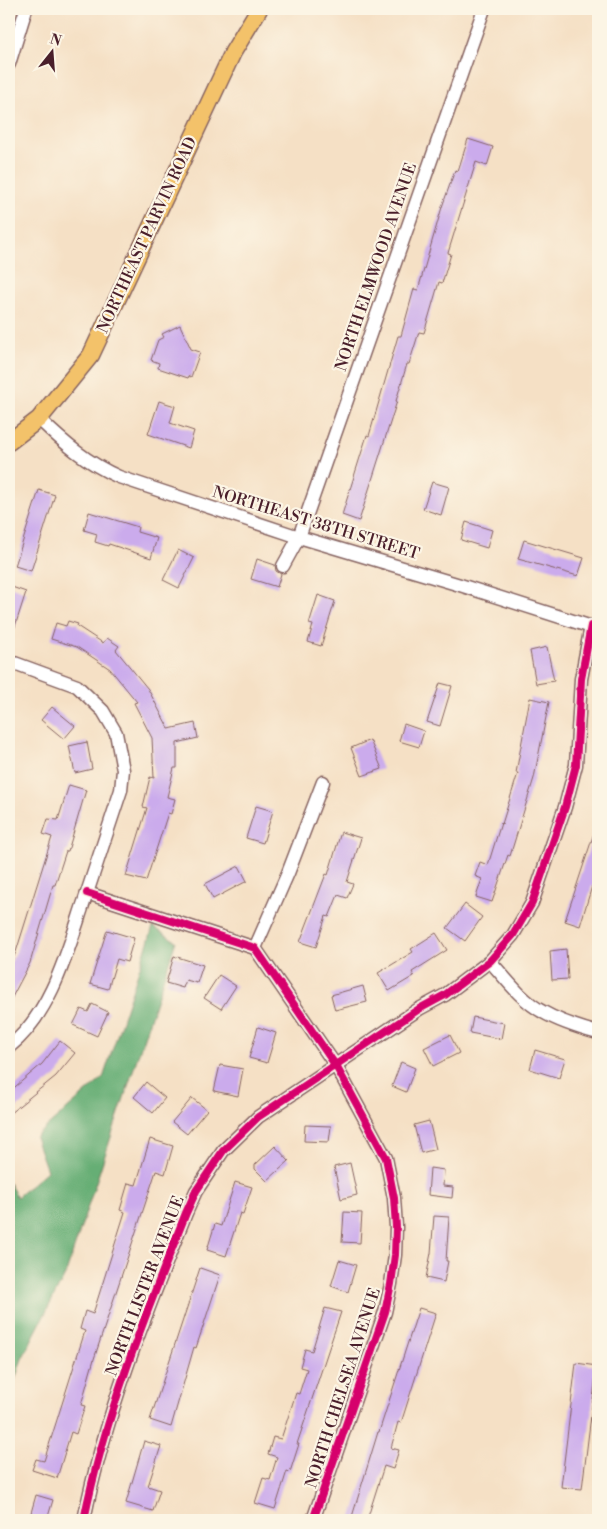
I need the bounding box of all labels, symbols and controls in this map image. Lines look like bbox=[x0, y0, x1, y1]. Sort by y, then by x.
north arrow bbox=[28, 28, 78, 78]
text: N bbox=[48, 30, 63, 51]
street label: NORTHEAST PARVIN ROAD bbox=[93, 134, 201, 336]
street label: NORTH ELMWOOD AVENUE bbox=[331, 160, 421, 374]
street label: NORTHEAST 38TH STREET bbox=[210, 482, 422, 564]
street label: NORTH LISTER AVENUE bbox=[101, 1193, 189, 1379]
street label: NORTH CHELSEA AVENUE bbox=[301, 1285, 385, 1491]

